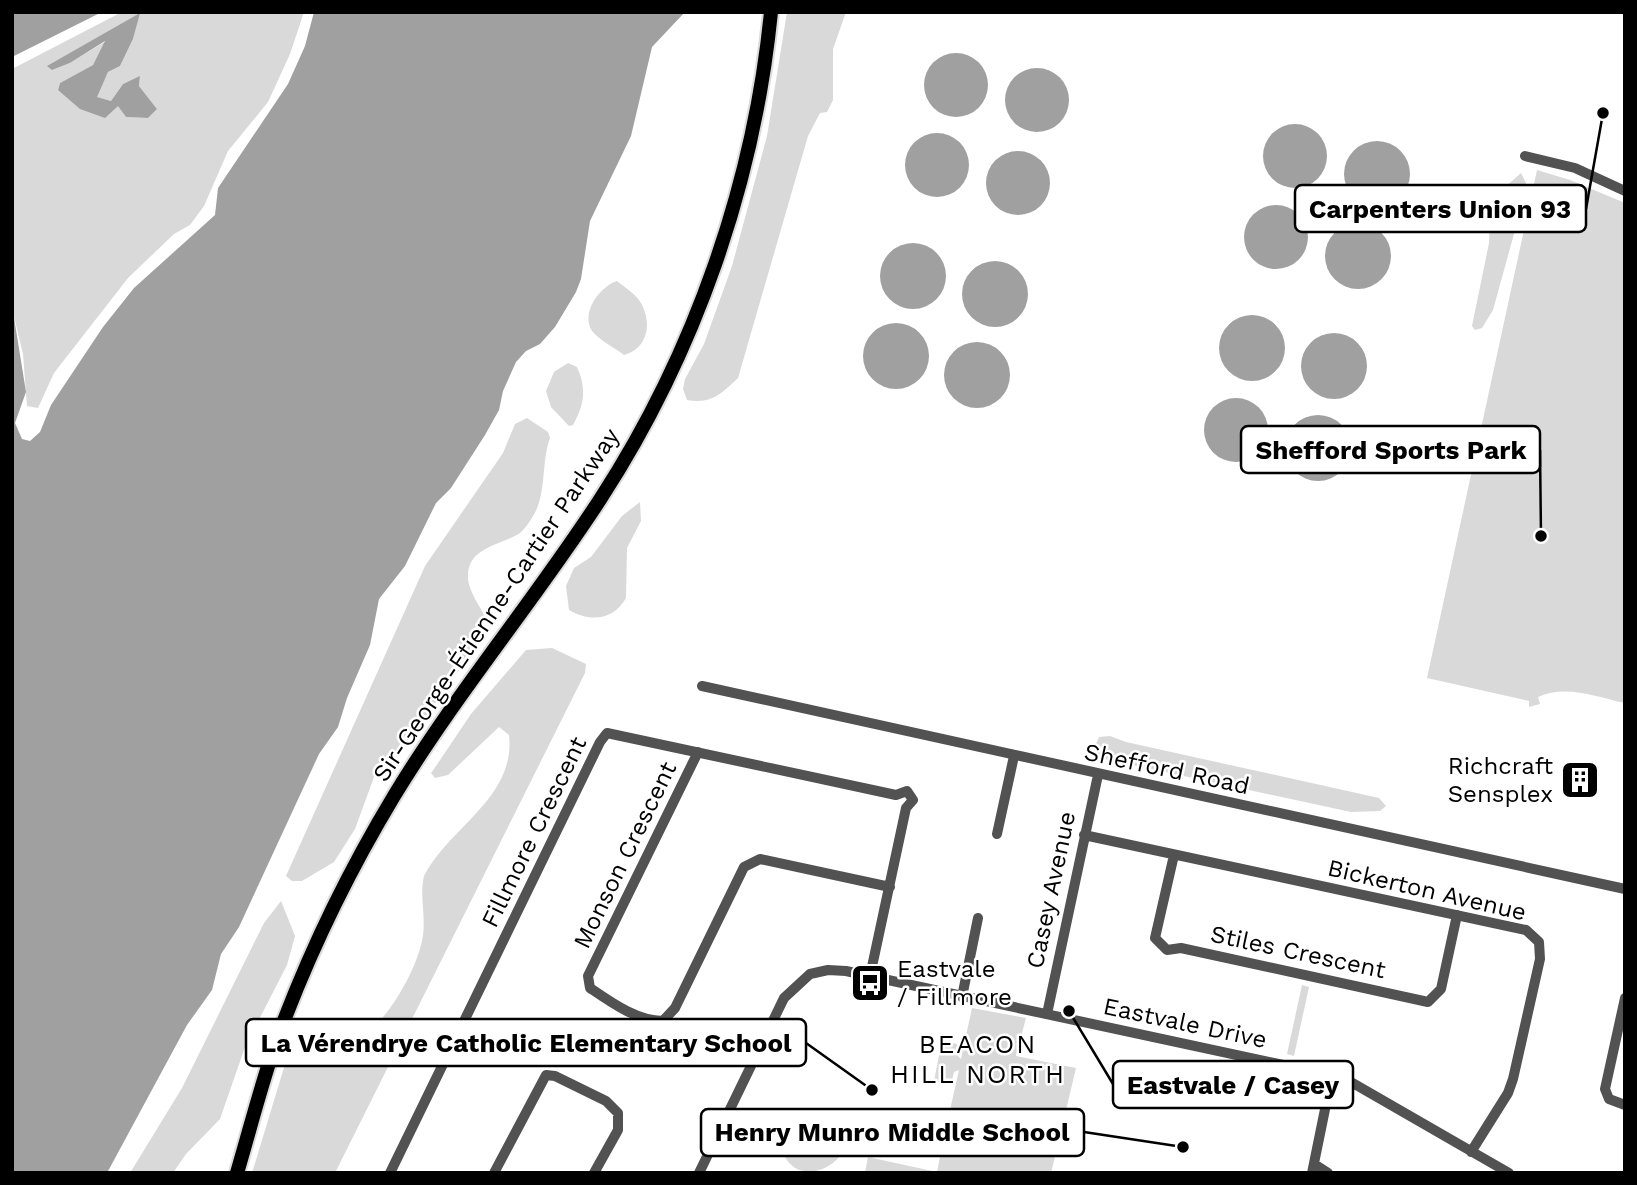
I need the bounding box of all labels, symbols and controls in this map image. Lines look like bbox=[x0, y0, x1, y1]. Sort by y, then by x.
callout: Carpenters Union 93 bbox=[1295, 185, 1586, 232]
text: Carpenters Union 93 bbox=[1309, 194, 1571, 224]
street label: Sir-George-Étienne-Cartier Parkway bbox=[367, 423, 625, 787]
callout: Shefford Sports Park bbox=[1241, 426, 1540, 473]
text: Shefford Sports Park bbox=[1255, 435, 1527, 465]
street label: Fillmore Crescent bbox=[476, 732, 592, 932]
street label: Shefford Road bbox=[1082, 738, 1252, 800]
place label: Richcraft Sensplex bbox=[1448, 752, 1553, 808]
street label: Monson Crescent bbox=[568, 757, 682, 953]
building icon: Richcraft Sensplex bbox=[1559, 759, 1601, 801]
street label: Casey Avenue bbox=[1021, 809, 1081, 971]
street label: Bickerton Avenue bbox=[1325, 854, 1529, 926]
street label: Stiles Crescent bbox=[1208, 920, 1388, 984]
place label: Eastvale / Fillmore bbox=[897, 955, 1012, 1011]
bus stop icon: Eastvale / Fillmore bbox=[849, 962, 891, 1004]
street label: Eastvale Drive bbox=[1101, 992, 1269, 1054]
callout: La Vérendrye Catholic Elementary School bbox=[246, 1019, 806, 1066]
text: La Vérendrye Catholic Elementary School bbox=[260, 1028, 792, 1058]
district label: BEACON HILL NORTH bbox=[890, 1029, 1066, 1089]
callout: Eastvale / Casey bbox=[1113, 1061, 1353, 1108]
text: Eastvale / Casey bbox=[1127, 1070, 1340, 1100]
callout: Henry Munro Middle School bbox=[701, 1109, 1084, 1156]
text: Henry Munro Middle School bbox=[715, 1117, 1070, 1147]

